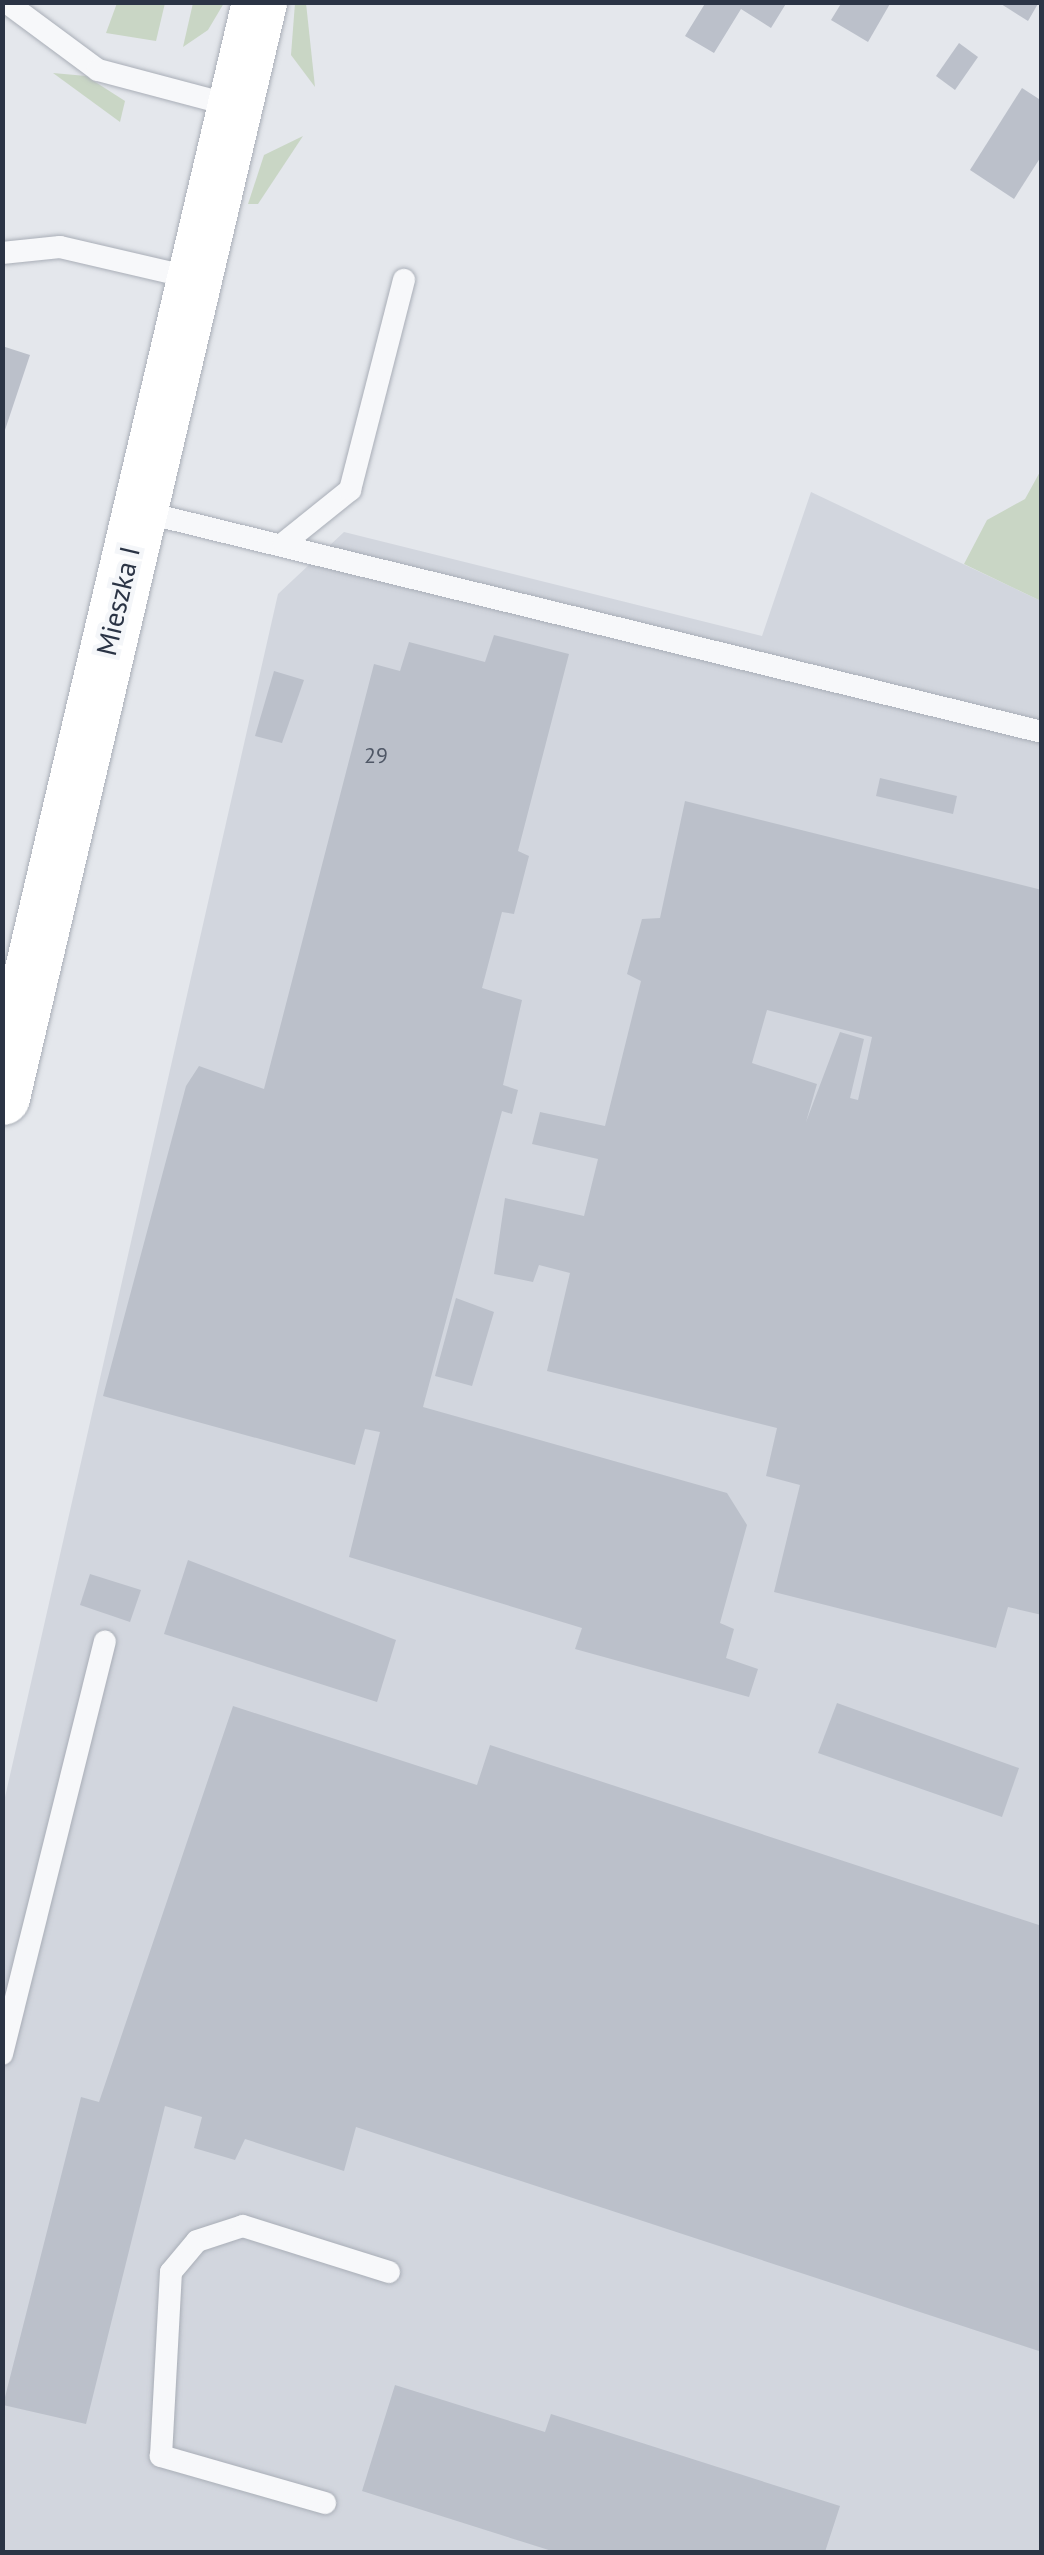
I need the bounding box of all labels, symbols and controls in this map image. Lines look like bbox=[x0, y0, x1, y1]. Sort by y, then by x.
street label: Mieszka I bbox=[89, 543, 147, 659]
house number: 29 bbox=[364, 743, 388, 769]

